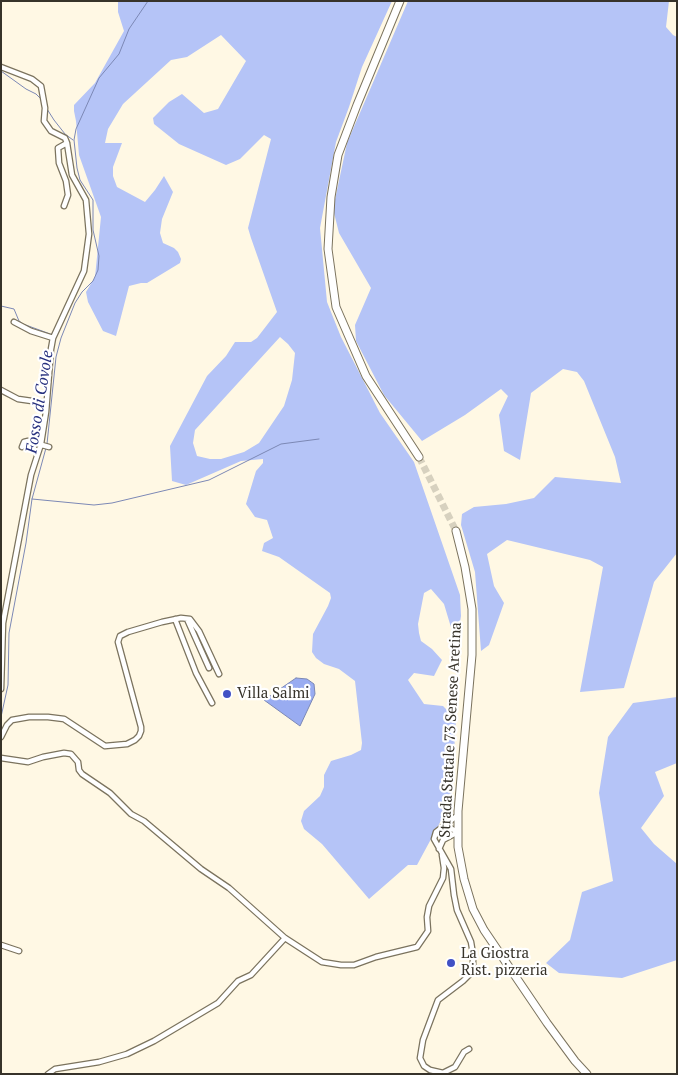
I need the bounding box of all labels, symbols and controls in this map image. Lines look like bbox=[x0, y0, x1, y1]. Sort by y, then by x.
water label: Fosso di Covole bbox=[22, 349, 58, 455]
street label: Strada Statale 73 Senese Aretina bbox=[436, 622, 466, 838]
place label: Villa Salmi bbox=[237, 685, 310, 703]
marker: Villa Salmi bbox=[221, 688, 233, 700]
place label: La Giostra Rist. pizzeria bbox=[461, 945, 547, 980]
marker: La Giostra Rist. pizzeria bbox=[445, 957, 457, 969]

